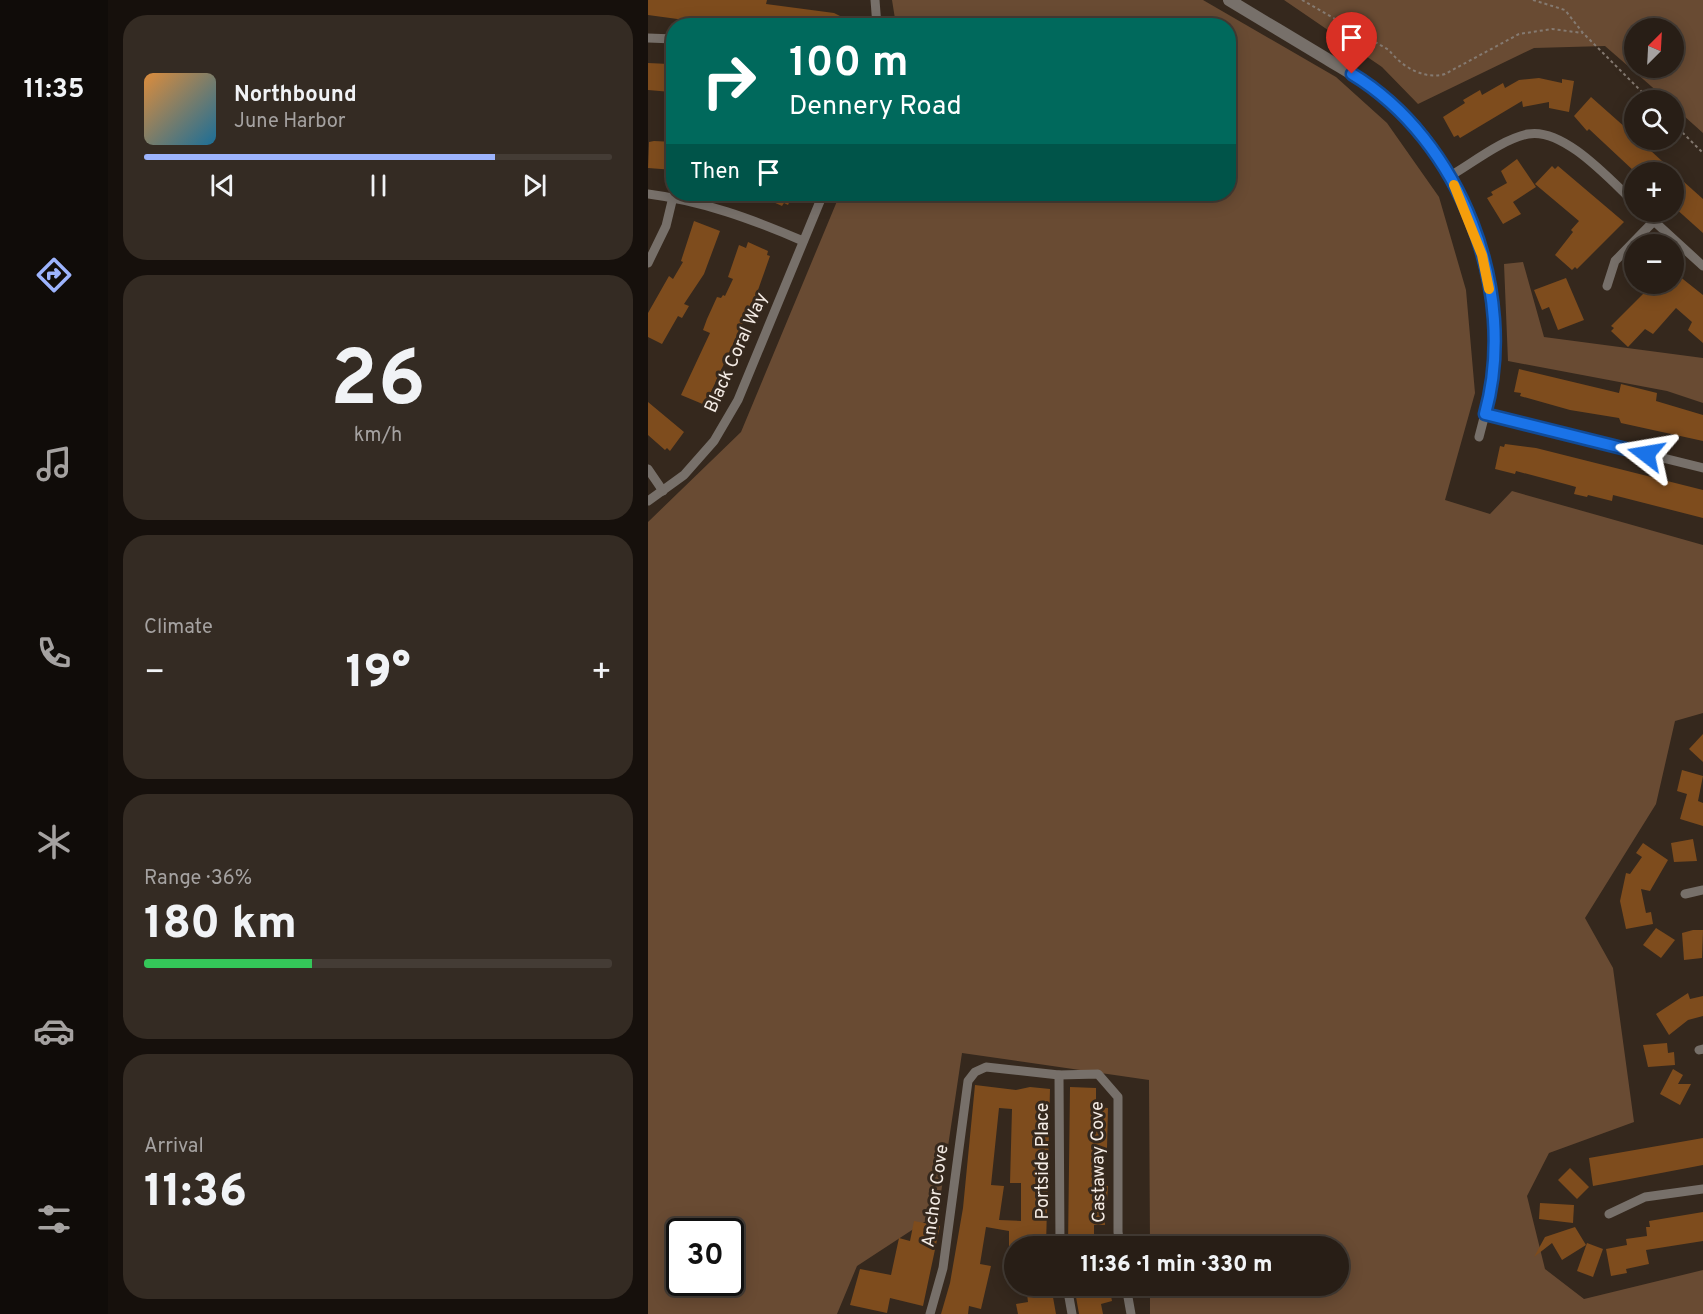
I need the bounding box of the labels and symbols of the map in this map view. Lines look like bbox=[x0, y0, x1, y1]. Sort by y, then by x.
pin bbox=[1326, 12, 1377, 74]
north arrow bbox=[1624, 18, 1684, 78]
street label: Black Coral Way bbox=[700, 289, 774, 417]
position arrow bbox=[1614, 422, 1678, 486]
street label: Castaway Cove bbox=[1086, 1101, 1112, 1223]
street label: Portside Place bbox=[1032, 1103, 1055, 1219]
street label: Anchor Cove bbox=[917, 1143, 955, 1249]
speed limit sign: 30 bbox=[666, 1218, 744, 1296]

